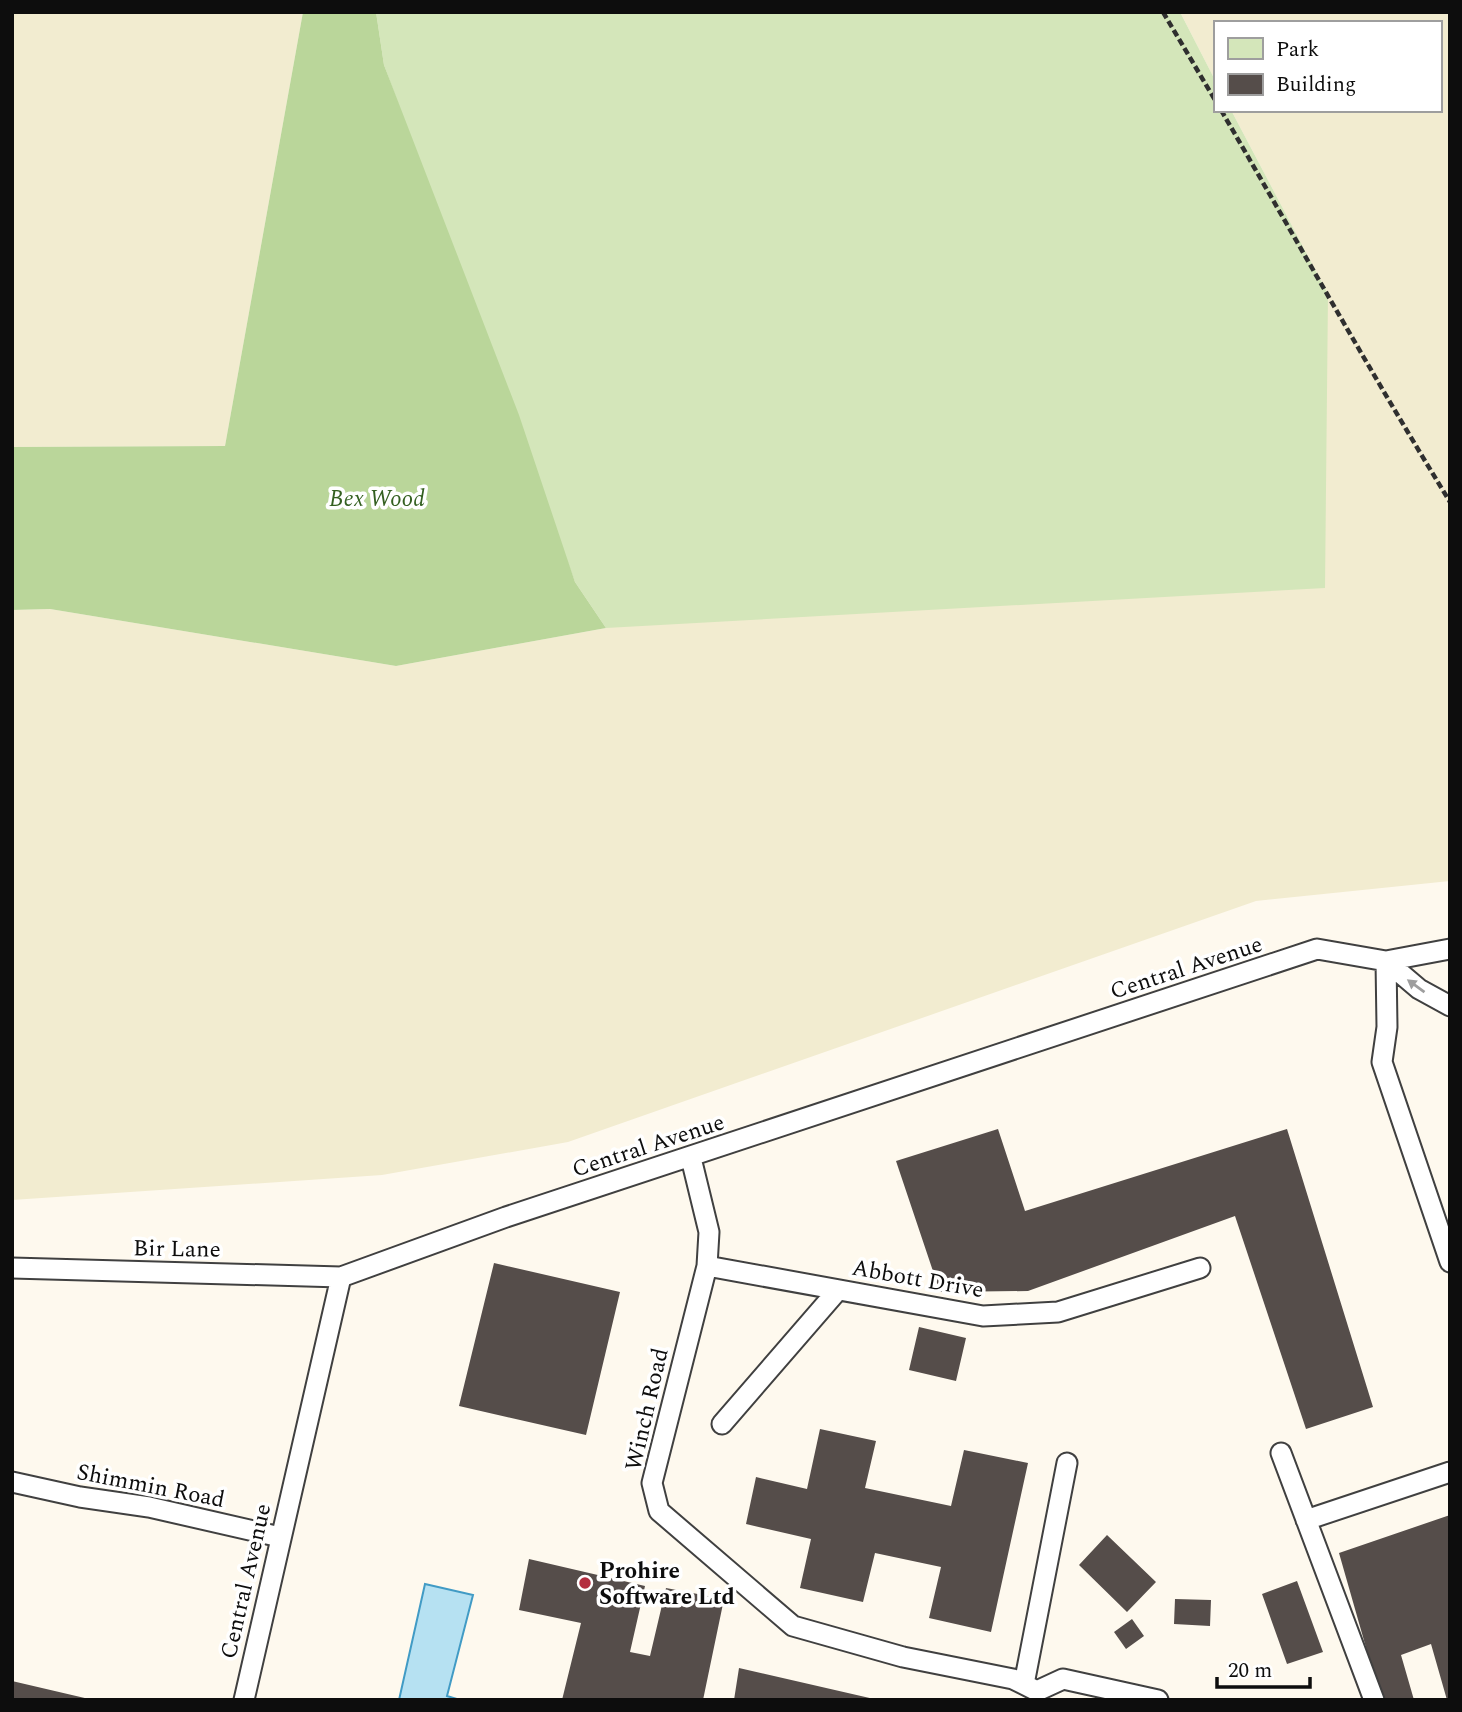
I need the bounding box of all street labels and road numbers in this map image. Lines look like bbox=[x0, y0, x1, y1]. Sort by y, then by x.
street label: Central Avenue bbox=[1106, 927, 1267, 1010]
street label: Central Avenue bbox=[568, 1105, 729, 1188]
street label: Bir Lane bbox=[133, 1231, 221, 1268]
street label: Abbott Drive bbox=[849, 1251, 986, 1308]
street label: Winch Road bbox=[616, 1344, 679, 1474]
street label: Shimmin Road bbox=[74, 1455, 228, 1518]
street label: Central Avenue bbox=[212, 1500, 281, 1663]

